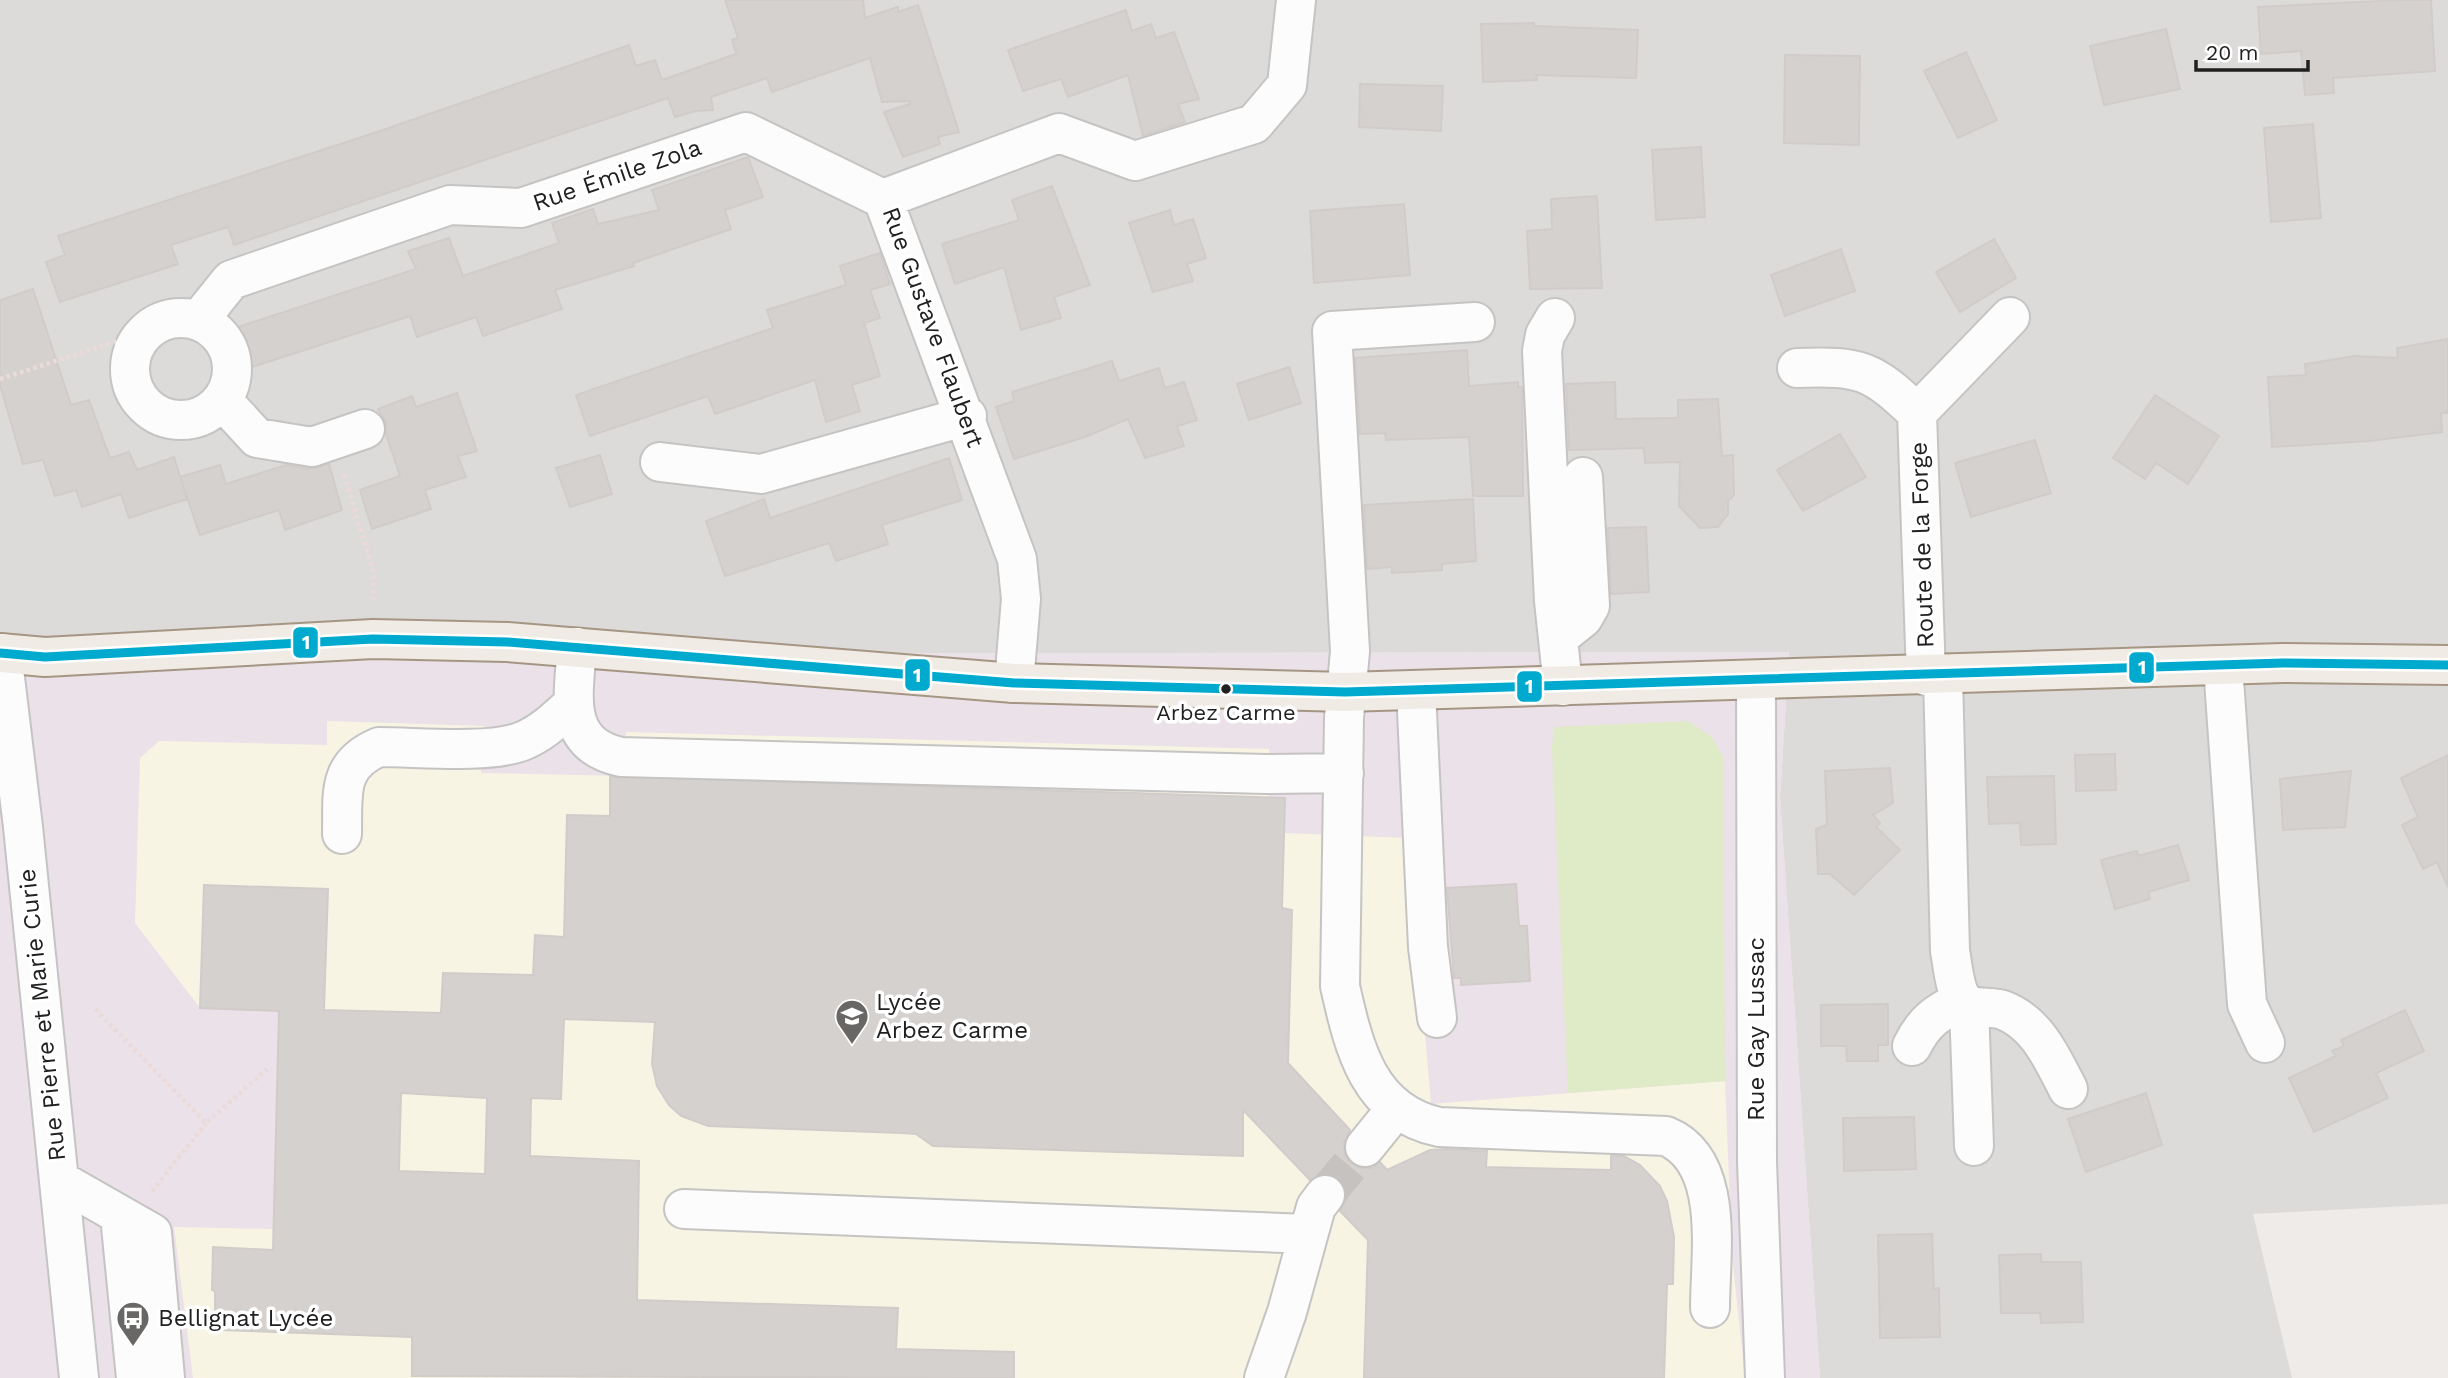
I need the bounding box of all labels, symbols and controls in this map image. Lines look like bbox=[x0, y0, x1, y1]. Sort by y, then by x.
scale bar bbox=[2196, 28, 2308, 72]
text: 20 m bbox=[2206, 40, 2258, 65]
street label: Rue Émile Zola bbox=[529, 133, 705, 217]
street label: Rue Gustave Flaubert bbox=[876, 203, 990, 451]
street label: Route de la Forge bbox=[1904, 442, 1940, 648]
line badge: 1 bbox=[292, 626, 319, 659]
text: 1 bbox=[302, 631, 310, 654]
line badge: 1 bbox=[2128, 651, 2155, 684]
text: 1 bbox=[2138, 656, 2146, 679]
line badge: 1 bbox=[904, 658, 931, 692]
text: 1 bbox=[913, 664, 921, 687]
line badge: 1 bbox=[1516, 670, 1543, 703]
text: 1 bbox=[1525, 675, 1533, 698]
marker: Arbez Carme bbox=[1219, 682, 1233, 696]
place label: Arbez Carme bbox=[1156, 700, 1296, 725]
street label: Rue Pierre et Marie Curie bbox=[13, 867, 71, 1163]
street label: Rue Gay Lussac bbox=[1742, 937, 1770, 1121]
place label: Lycée Arbez Carme bbox=[876, 988, 1028, 1044]
school or university icon: Lycée Arbez Carme bbox=[833, 997, 871, 1046]
bus stop icon: Bellignat Lycée bbox=[114, 1299, 152, 1348]
place label: Bellignat Lycée bbox=[158, 1304, 333, 1332]

